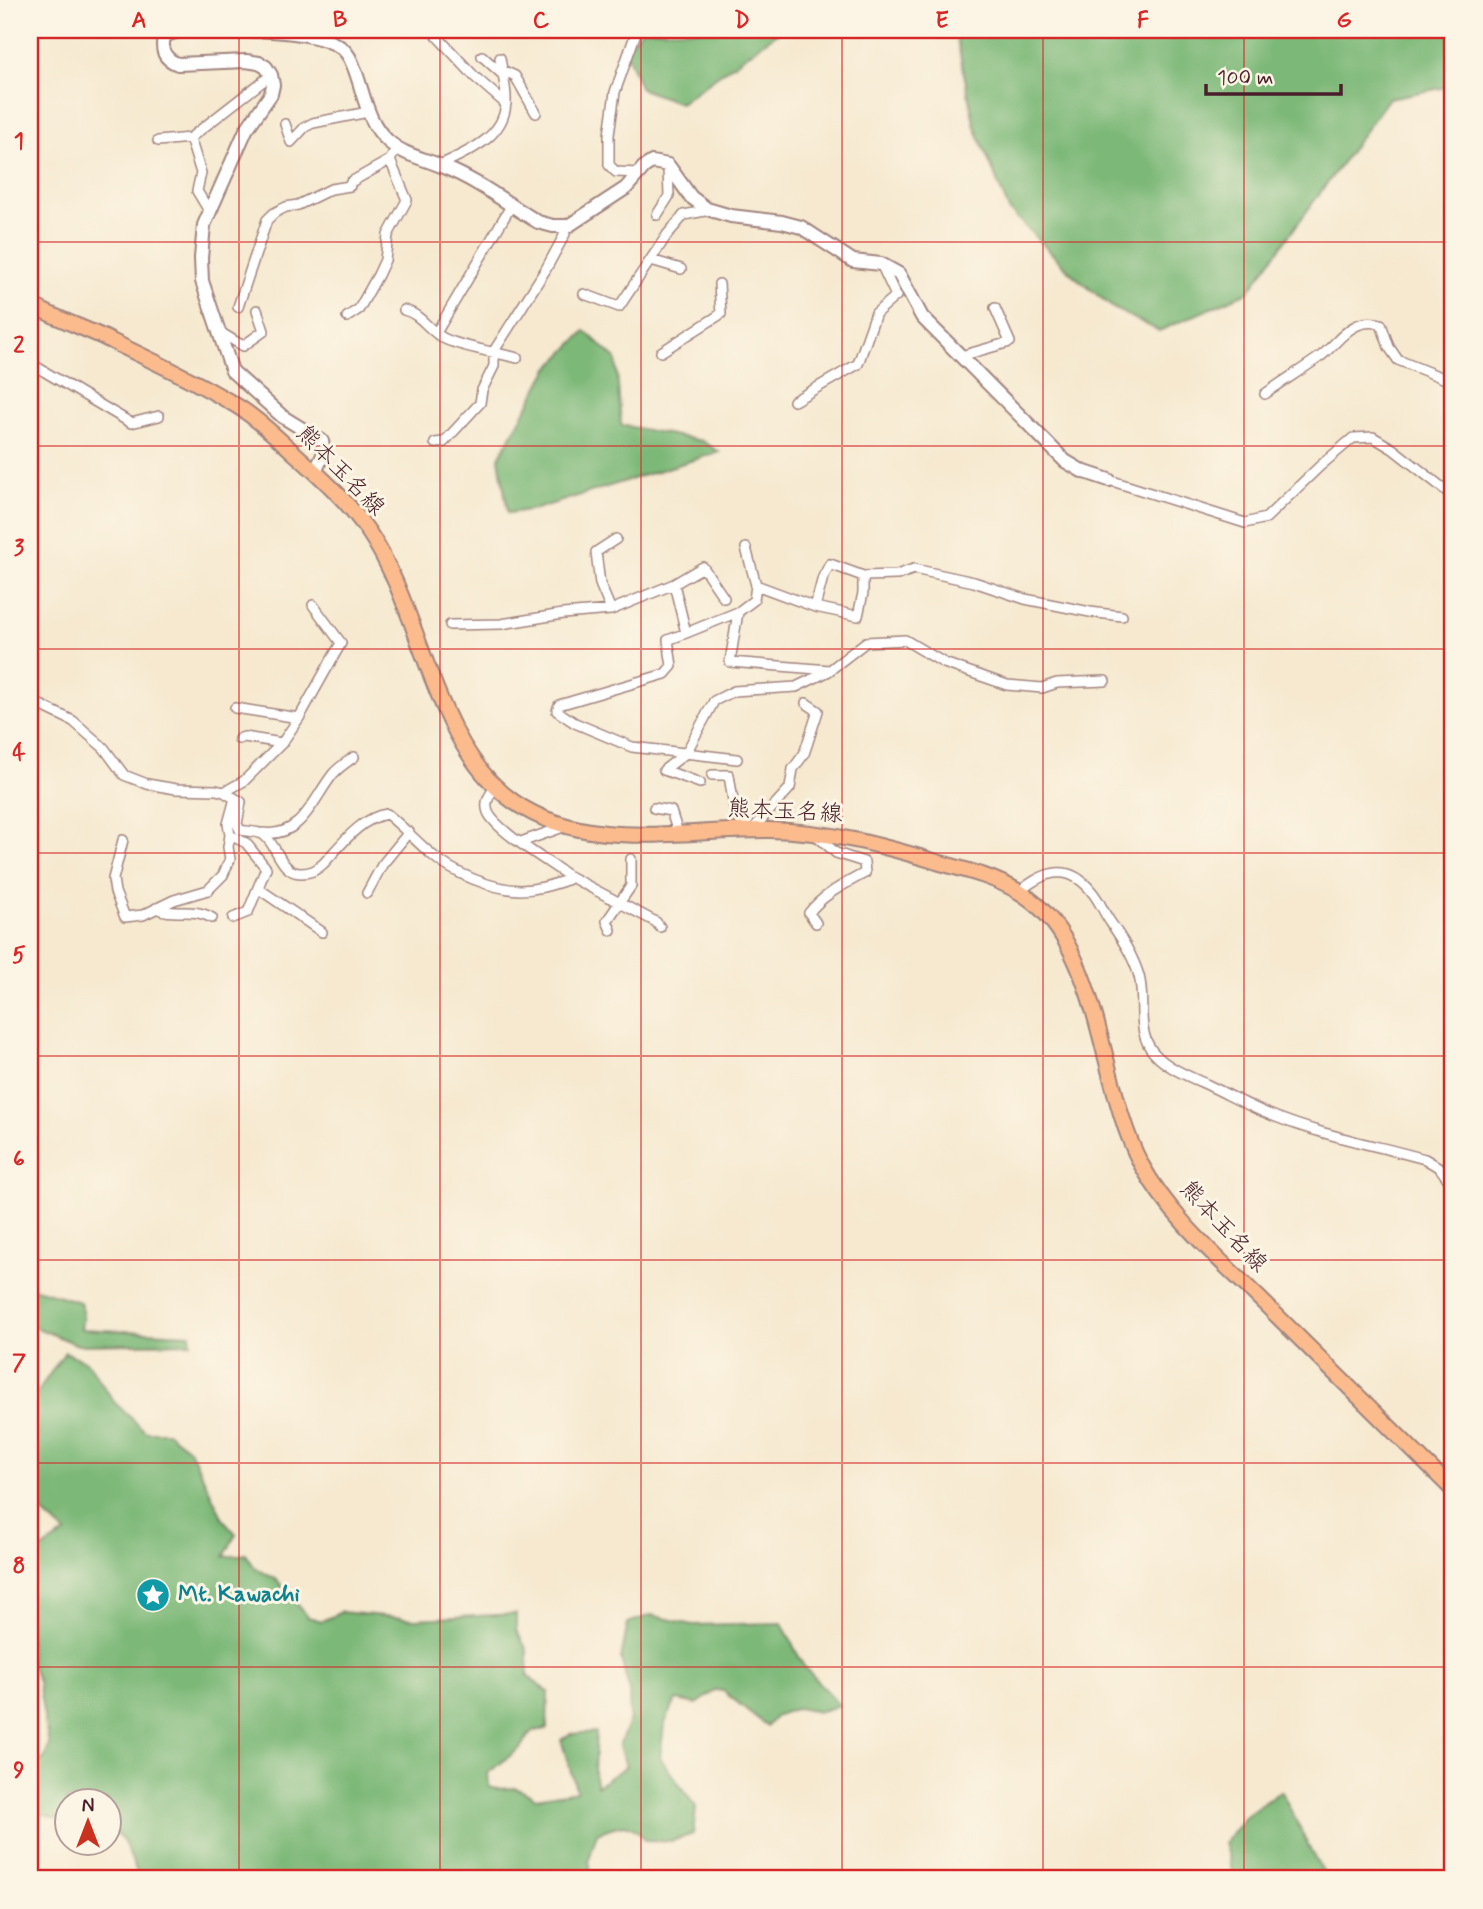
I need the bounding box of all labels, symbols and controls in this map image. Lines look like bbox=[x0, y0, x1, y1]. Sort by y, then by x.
text: A bbox=[131, 6, 147, 36]
text: B bbox=[333, 6, 348, 36]
text: C bbox=[533, 6, 550, 36]
text: D bbox=[734, 6, 750, 36]
text: E bbox=[935, 6, 949, 36]
text: F bbox=[1137, 6, 1149, 36]
text: G bbox=[1336, 6, 1352, 36]
scale bar bbox=[1206, 52, 1341, 96]
text: 100 m bbox=[1217, 64, 1273, 92]
text: 1 bbox=[14, 127, 24, 157]
text: 2 bbox=[13, 331, 25, 361]
street label: 熊本玉名線 bbox=[289, 419, 391, 523]
text: 3 bbox=[14, 534, 25, 564]
text: 4 bbox=[12, 738, 26, 768]
street label: 熊本玉名線 bbox=[727, 794, 843, 830]
text: 5 bbox=[12, 941, 26, 971]
text: 6 bbox=[13, 1145, 25, 1175]
street label: 熊本玉名線 bbox=[1173, 1175, 1273, 1279]
text: 7 bbox=[12, 1349, 26, 1379]
text: 8 bbox=[13, 1552, 25, 1582]
place icon: Mt. Kawachi bbox=[134, 1576, 172, 1614]
place label: Mt. Kawachi bbox=[178, 1580, 300, 1610]
text: 9 bbox=[13, 1756, 25, 1786]
north arrow bbox=[52, 1786, 122, 1856]
text: N bbox=[82, 1794, 94, 1819]

